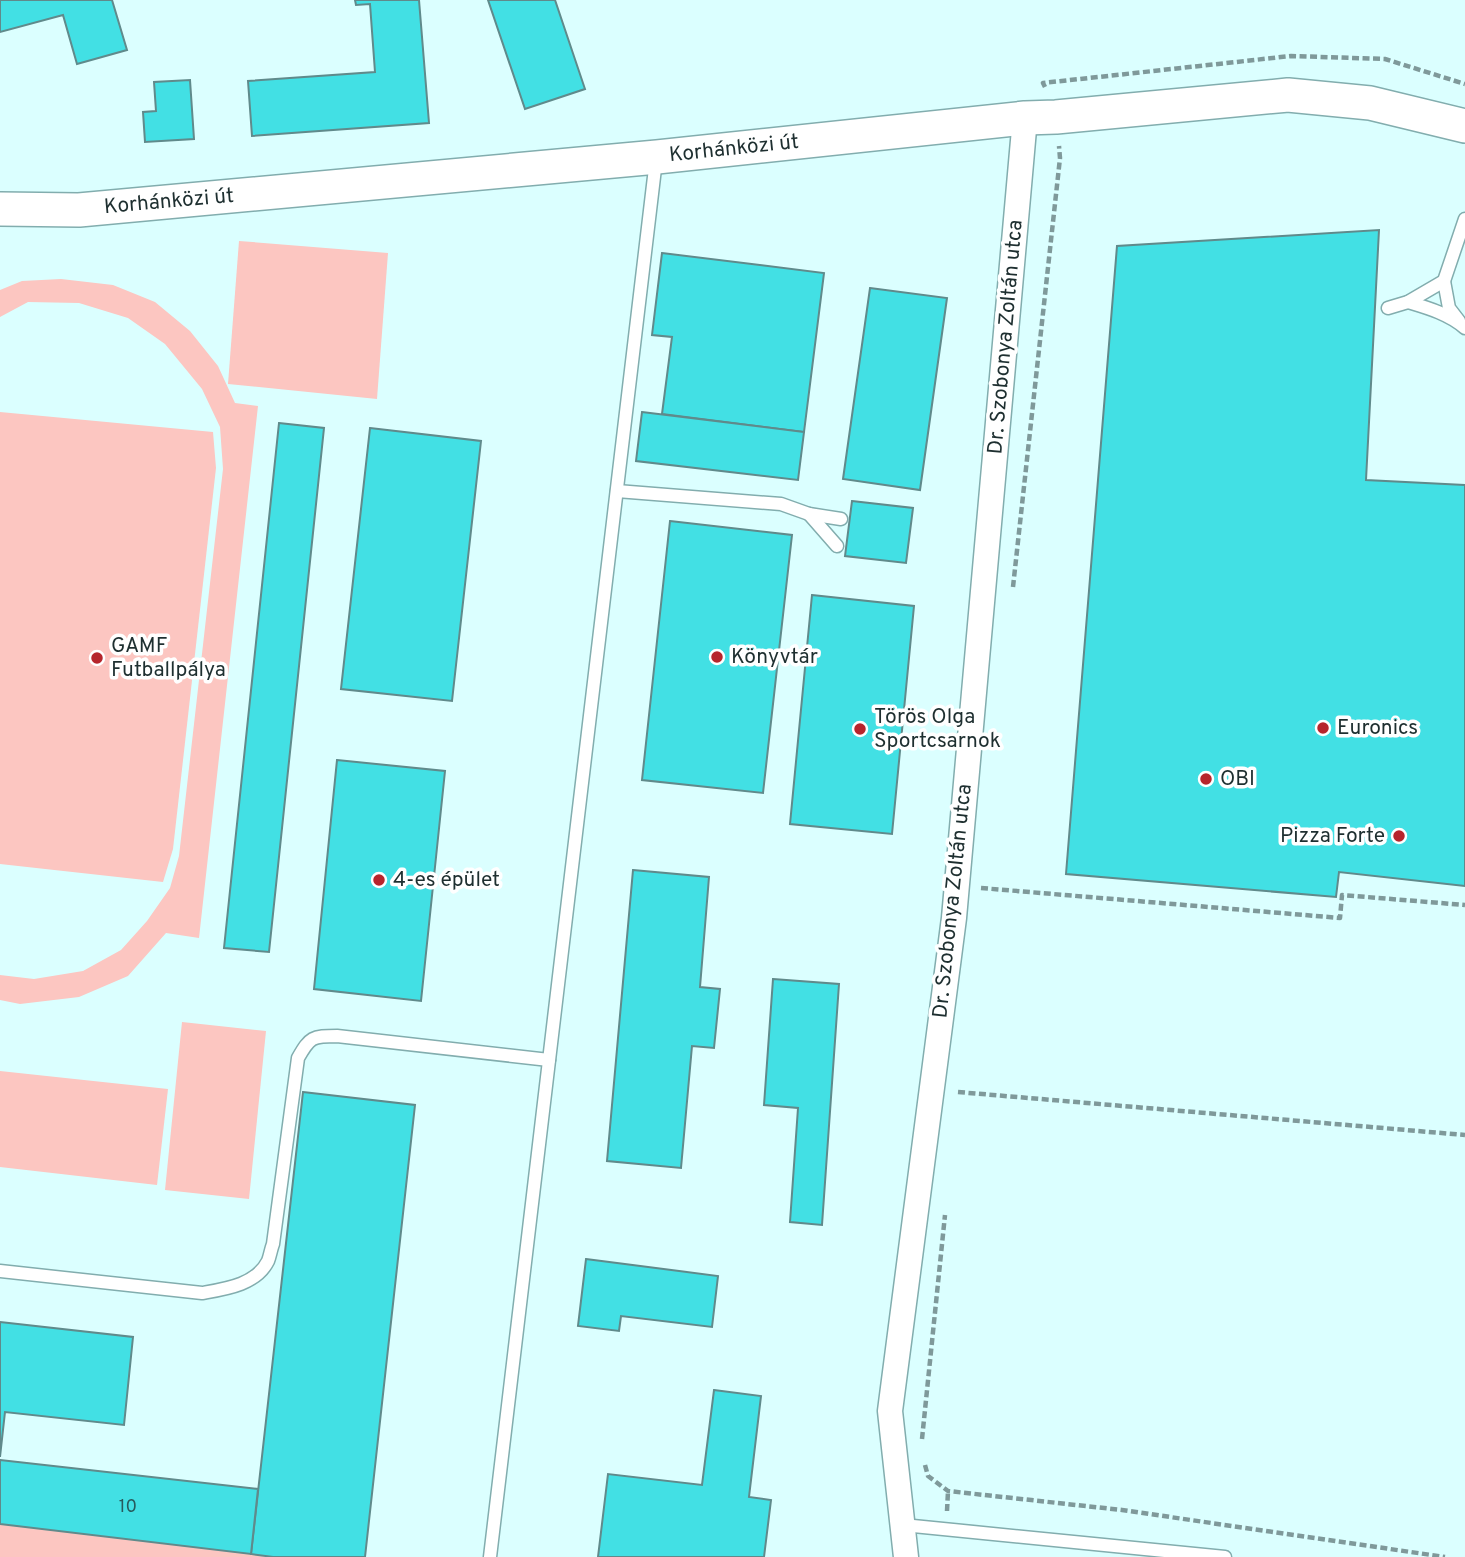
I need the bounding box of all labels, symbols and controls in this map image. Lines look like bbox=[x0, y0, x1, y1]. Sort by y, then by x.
street label: Korhánközi út bbox=[668, 129, 800, 169]
street label: Korhánközi út bbox=[103, 183, 235, 221]
street label: Dr. Szobonya Zoltán utca bbox=[982, 218, 1030, 456]
place label: GAMF Futballpálya bbox=[111, 633, 226, 684]
place label: Könyvtár bbox=[731, 644, 818, 671]
marker: Könyvtár bbox=[709, 649, 725, 665]
marker: GAMF Futballpálya bbox=[89, 650, 105, 666]
place label: Törös Olga Sportcsarnok bbox=[874, 704, 1001, 755]
place label: Euronics bbox=[1337, 715, 1418, 742]
marker: Euronics bbox=[1315, 720, 1331, 736]
marker: Törös Olga Sportcsarnok bbox=[852, 721, 868, 737]
place label: OBI bbox=[1220, 766, 1255, 793]
marker: OBI bbox=[1198, 771, 1214, 787]
street label: Dr. Szobonya Zoltán utca bbox=[927, 782, 979, 1020]
place label: Pizza Forte bbox=[1280, 823, 1385, 850]
marker: Pizza Forte bbox=[1391, 828, 1407, 844]
place label: 4-es épület bbox=[393, 867, 500, 894]
marker: 4-es épület bbox=[371, 872, 387, 888]
house number: 10 bbox=[119, 1496, 137, 1519]

